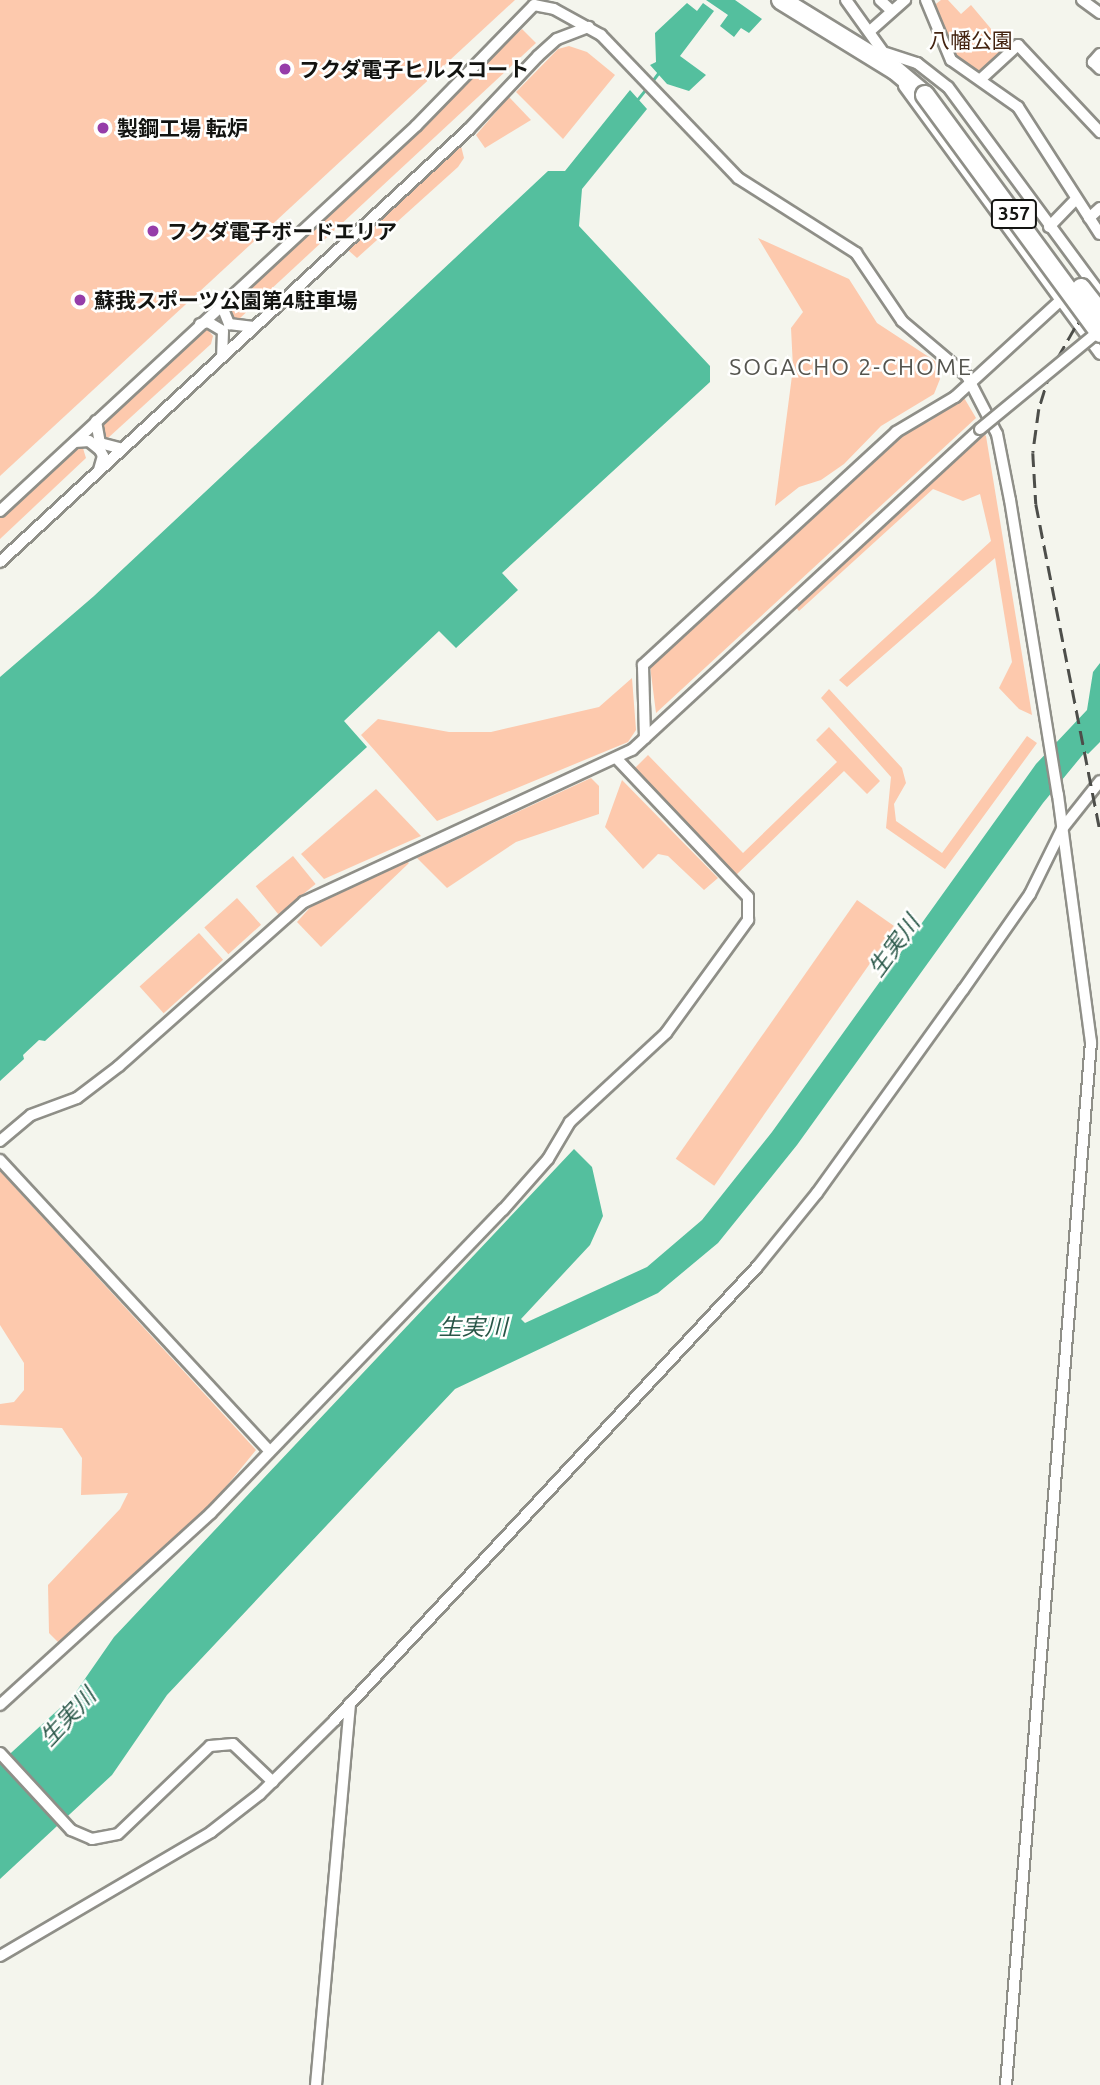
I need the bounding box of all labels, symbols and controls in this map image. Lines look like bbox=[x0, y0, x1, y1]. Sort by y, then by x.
park label: 八幡公園 bbox=[929, 27, 1013, 53]
place label: フクダ電子ヒルスコート bbox=[299, 56, 530, 82]
marker: フクダ電子ヒルスコート bbox=[277, 61, 293, 77]
place label: 製鋼工場 転炉 bbox=[117, 115, 248, 141]
marker: 製鋼工場 転炉 bbox=[95, 120, 111, 136]
road number: 357 bbox=[990, 198, 1038, 230]
place label: フクダ電子ボードエリア bbox=[167, 218, 398, 244]
marker: フクダ電子ボードエリア bbox=[145, 223, 161, 239]
place label: 蘇我スポーツ公園第4駐車場 bbox=[94, 287, 358, 313]
marker: 蘇我スポーツ公園第4駐車場 bbox=[72, 292, 88, 308]
district label: SOGACHO 2-CHOME bbox=[731, 353, 971, 381]
water label: 生実川 bbox=[863, 910, 925, 982]
water label: 生実川 bbox=[439, 1313, 507, 1341]
water label: 生実川 bbox=[34, 1682, 102, 1752]

